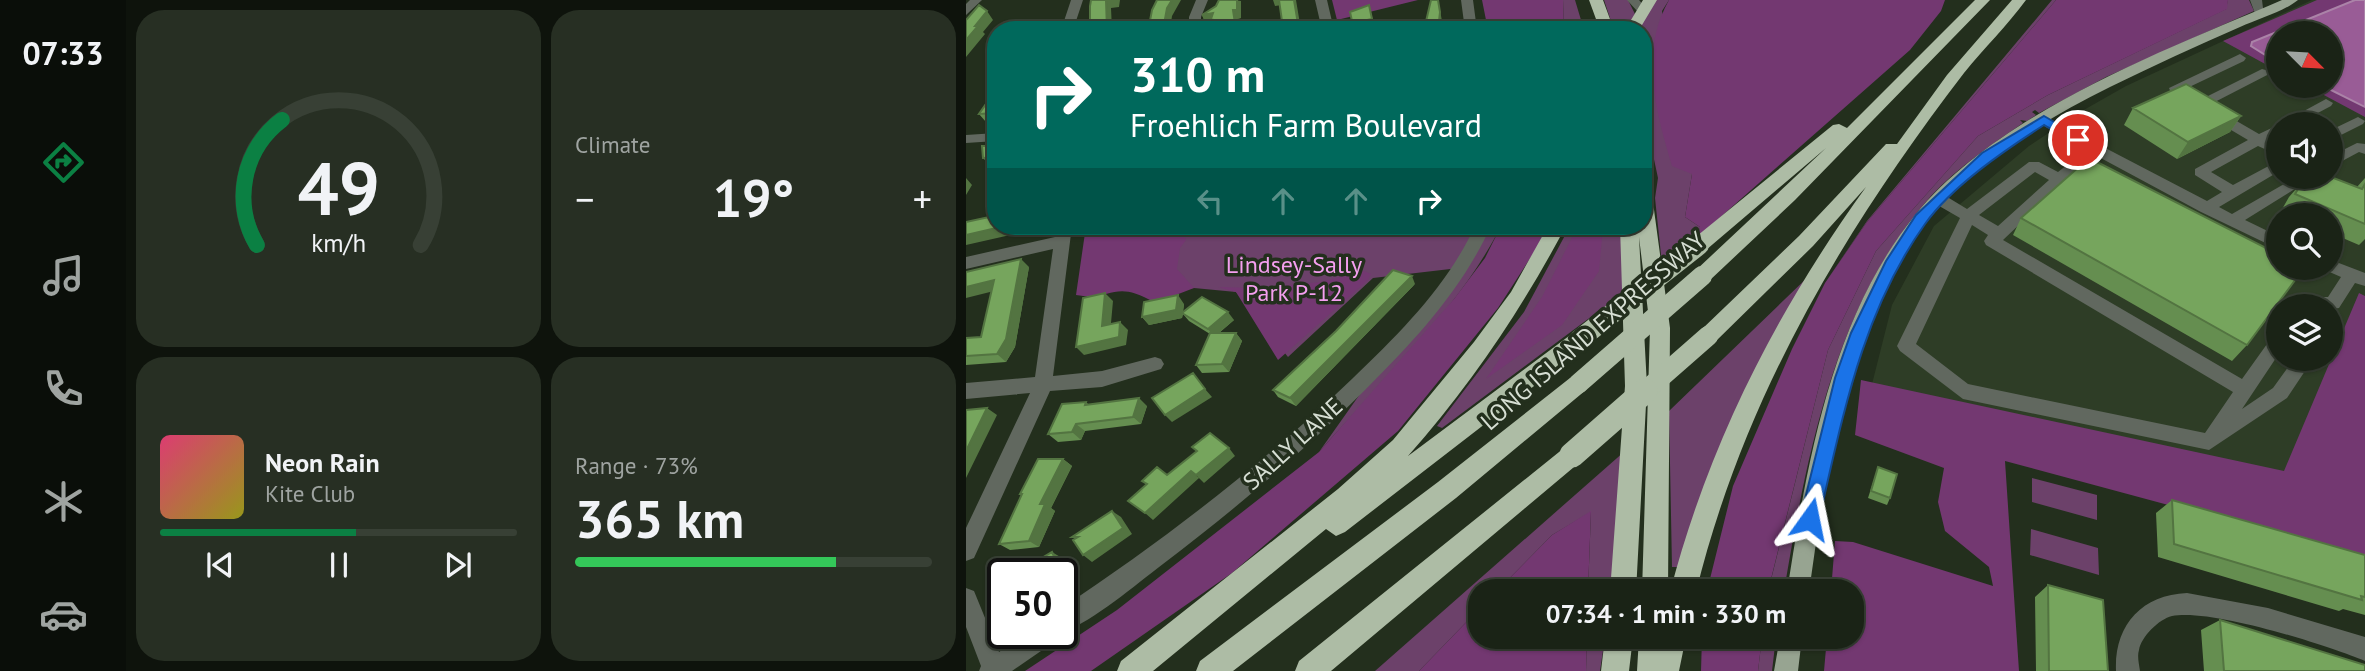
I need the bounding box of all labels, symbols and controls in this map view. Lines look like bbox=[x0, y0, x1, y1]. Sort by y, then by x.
north arrow bbox=[2266, 21, 2343, 98]
map controls bbox=[2266, 21, 2343, 371]
text: 07:33 bbox=[22, 32, 104, 74]
text: 310 m bbox=[1130, 42, 1265, 106]
icon: right bbox=[1015, 49, 1106, 140]
text: Froehlich Farm Boulevard bbox=[1130, 104, 1482, 146]
pin bbox=[2048, 110, 2108, 170]
button: sound bbox=[2266, 112, 2343, 189]
icon: arrive bbox=[2059, 121, 2097, 159]
text: Climate bbox=[575, 130, 650, 159]
icon: directions bbox=[39, 138, 88, 187]
text: 49 bbox=[297, 141, 380, 235]
text: 19° bbox=[713, 164, 794, 231]
text: − bbox=[575, 174, 594, 223]
text: + bbox=[913, 174, 932, 223]
icon: left bbox=[1191, 182, 1229, 220]
icon: ahead bbox=[1264, 182, 1302, 220]
icon: ahead bbox=[1337, 182, 1375, 220]
icon: right bbox=[1410, 182, 1448, 220]
button: search bbox=[2266, 203, 2343, 280]
street label: LONG ISLAND EXPRESSWAY bbox=[1474, 224, 1712, 437]
text: km/h bbox=[311, 226, 366, 258]
park label: Lindsey-Sally Park P-12 bbox=[1226, 249, 1362, 308]
icon: music bbox=[39, 251, 88, 300]
button: layers bbox=[2266, 294, 2343, 371]
icon: phone bbox=[39, 364, 88, 413]
street label: SALLY LANE bbox=[1236, 391, 1349, 497]
text: Neon Rain bbox=[265, 446, 380, 479]
text: Range · 73% bbox=[575, 451, 698, 480]
icon: climate bbox=[39, 477, 88, 526]
text: Kite Club bbox=[265, 479, 355, 508]
position arrow bbox=[1773, 482, 1847, 556]
text: 365 km bbox=[575, 485, 744, 552]
icon: previous bbox=[201, 546, 239, 584]
icon: pause bbox=[320, 546, 358, 584]
icon: next bbox=[439, 546, 477, 584]
speed limit sign: 50 bbox=[987, 558, 1078, 649]
icon: car bbox=[39, 590, 88, 639]
text: 07:34 · 1 min · 330 m bbox=[1546, 597, 1786, 630]

